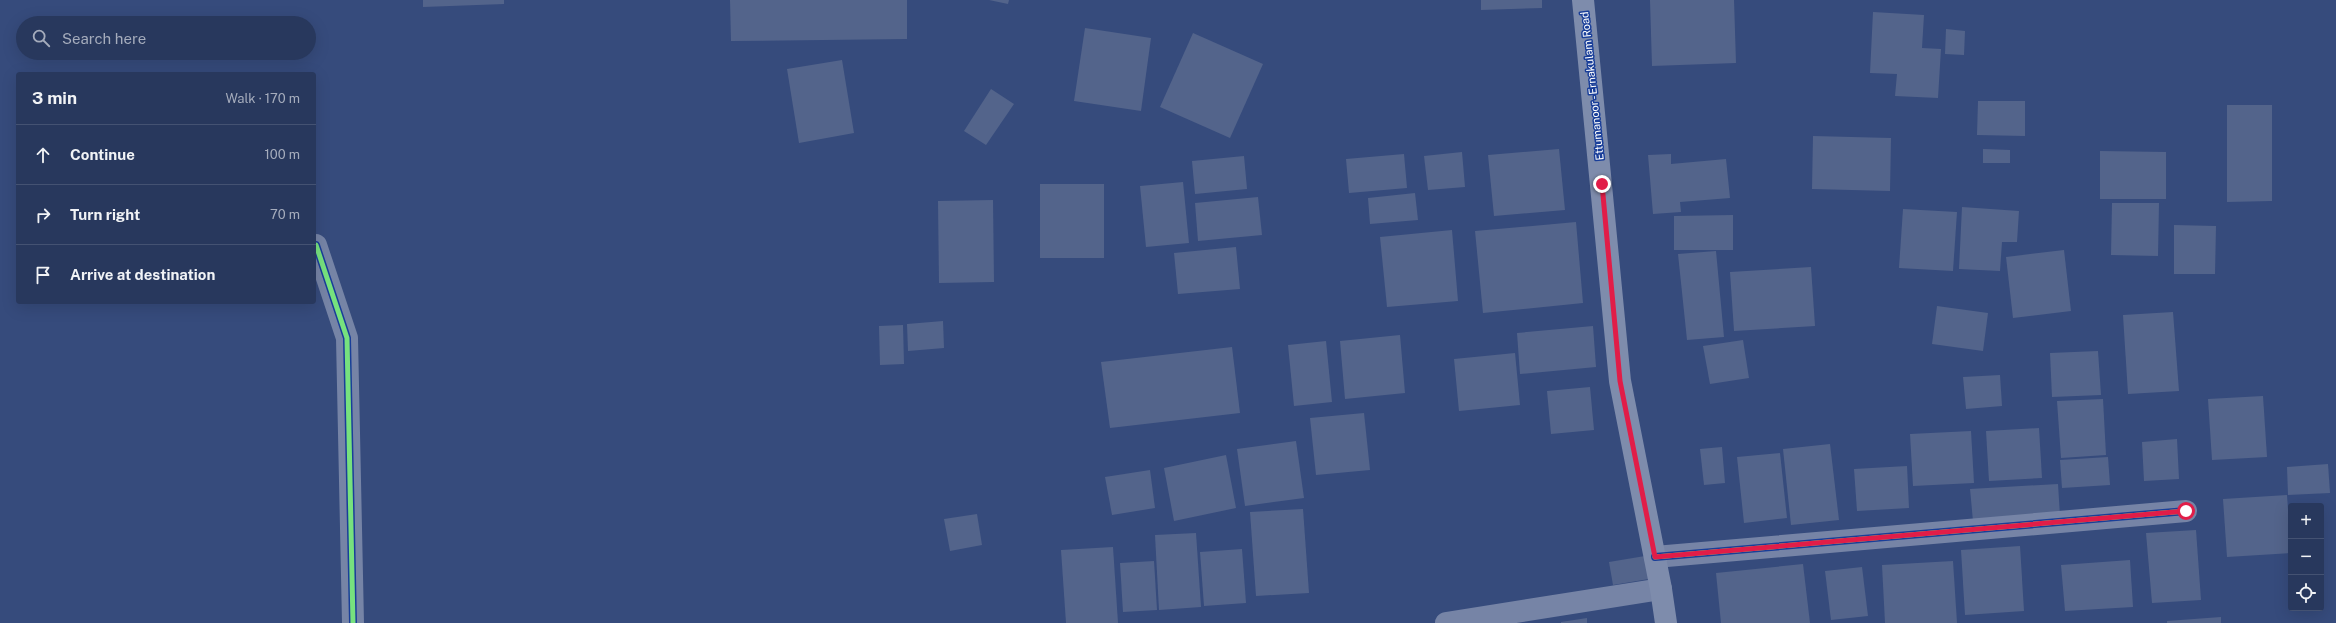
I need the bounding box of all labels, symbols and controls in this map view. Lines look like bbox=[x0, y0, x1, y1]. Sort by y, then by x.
street label: Ettumanoor - Ernakulam Road bbox=[1578, 11, 1606, 161]
search box bbox=[16, 16, 316, 60]
icon: search bbox=[30, 27, 52, 49]
text: Search here bbox=[62, 30, 146, 47]
text: 3 min bbox=[32, 88, 77, 108]
text: Walk · 170 m bbox=[225, 91, 300, 106]
icon: ahead bbox=[32, 144, 54, 166]
text: Continue bbox=[70, 146, 135, 163]
text: 100 m bbox=[264, 147, 300, 162]
route end bbox=[1593, 175, 1611, 193]
icon: right bbox=[32, 204, 54, 226]
text: Turn right bbox=[70, 206, 140, 223]
text: 70 m bbox=[270, 207, 300, 222]
icon: arrive bbox=[32, 264, 54, 286]
text: Arrive at destination bbox=[70, 266, 215, 283]
route start bbox=[2177, 502, 2195, 520]
map controls bbox=[2288, 503, 2324, 611]
button: + bbox=[2288, 503, 2324, 539]
button: − bbox=[2288, 539, 2324, 575]
button: locate bbox=[2288, 575, 2324, 611]

